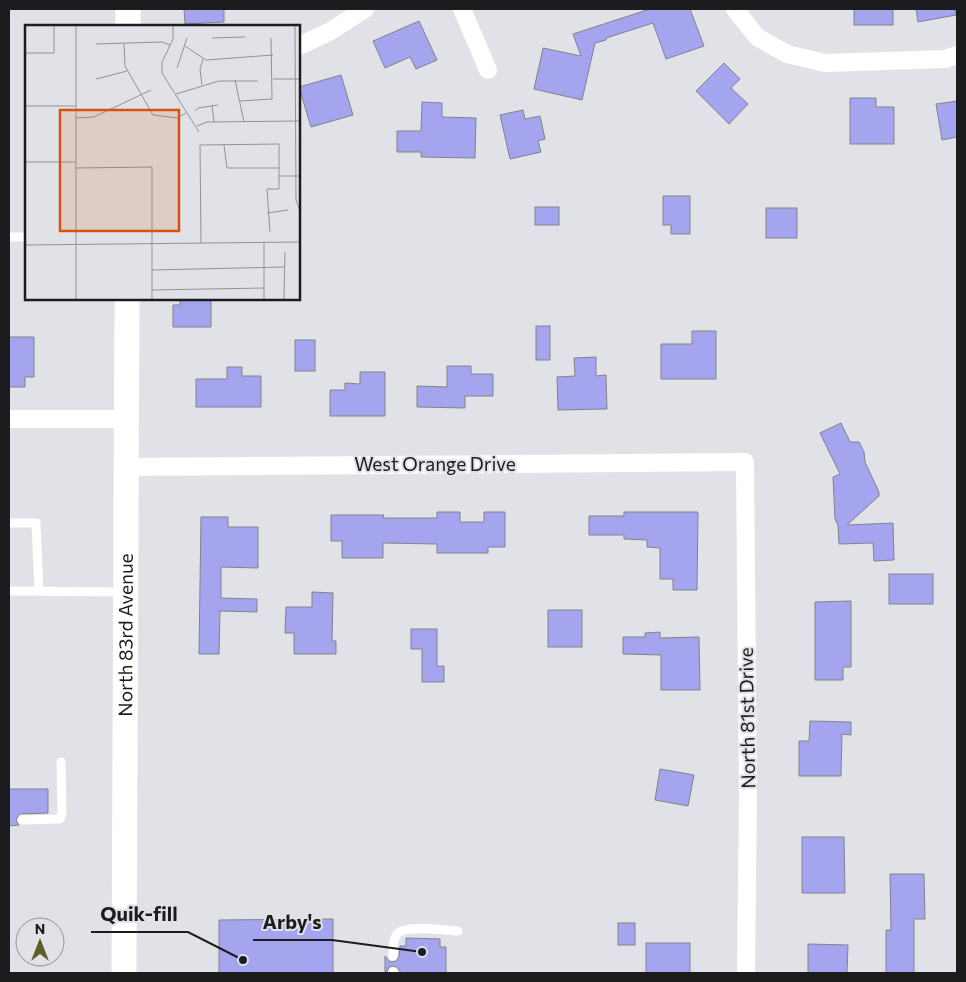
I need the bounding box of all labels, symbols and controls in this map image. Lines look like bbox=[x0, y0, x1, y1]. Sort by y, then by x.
inset map bbox=[25, 25, 300, 300]
street label: West Orange Drive bbox=[354, 452, 516, 475]
street label: North 83rd Avenue bbox=[113, 553, 137, 717]
street label: North 81st Drive bbox=[734, 647, 759, 789]
callout: Quik-fill bbox=[91, 897, 188, 932]
text: Quik-fill bbox=[100, 901, 178, 925]
callout: Arby's bbox=[253, 905, 332, 940]
text: Arby's bbox=[263, 909, 321, 933]
north arrow bbox=[15, 917, 65, 967]
text: N bbox=[35, 920, 45, 937]

